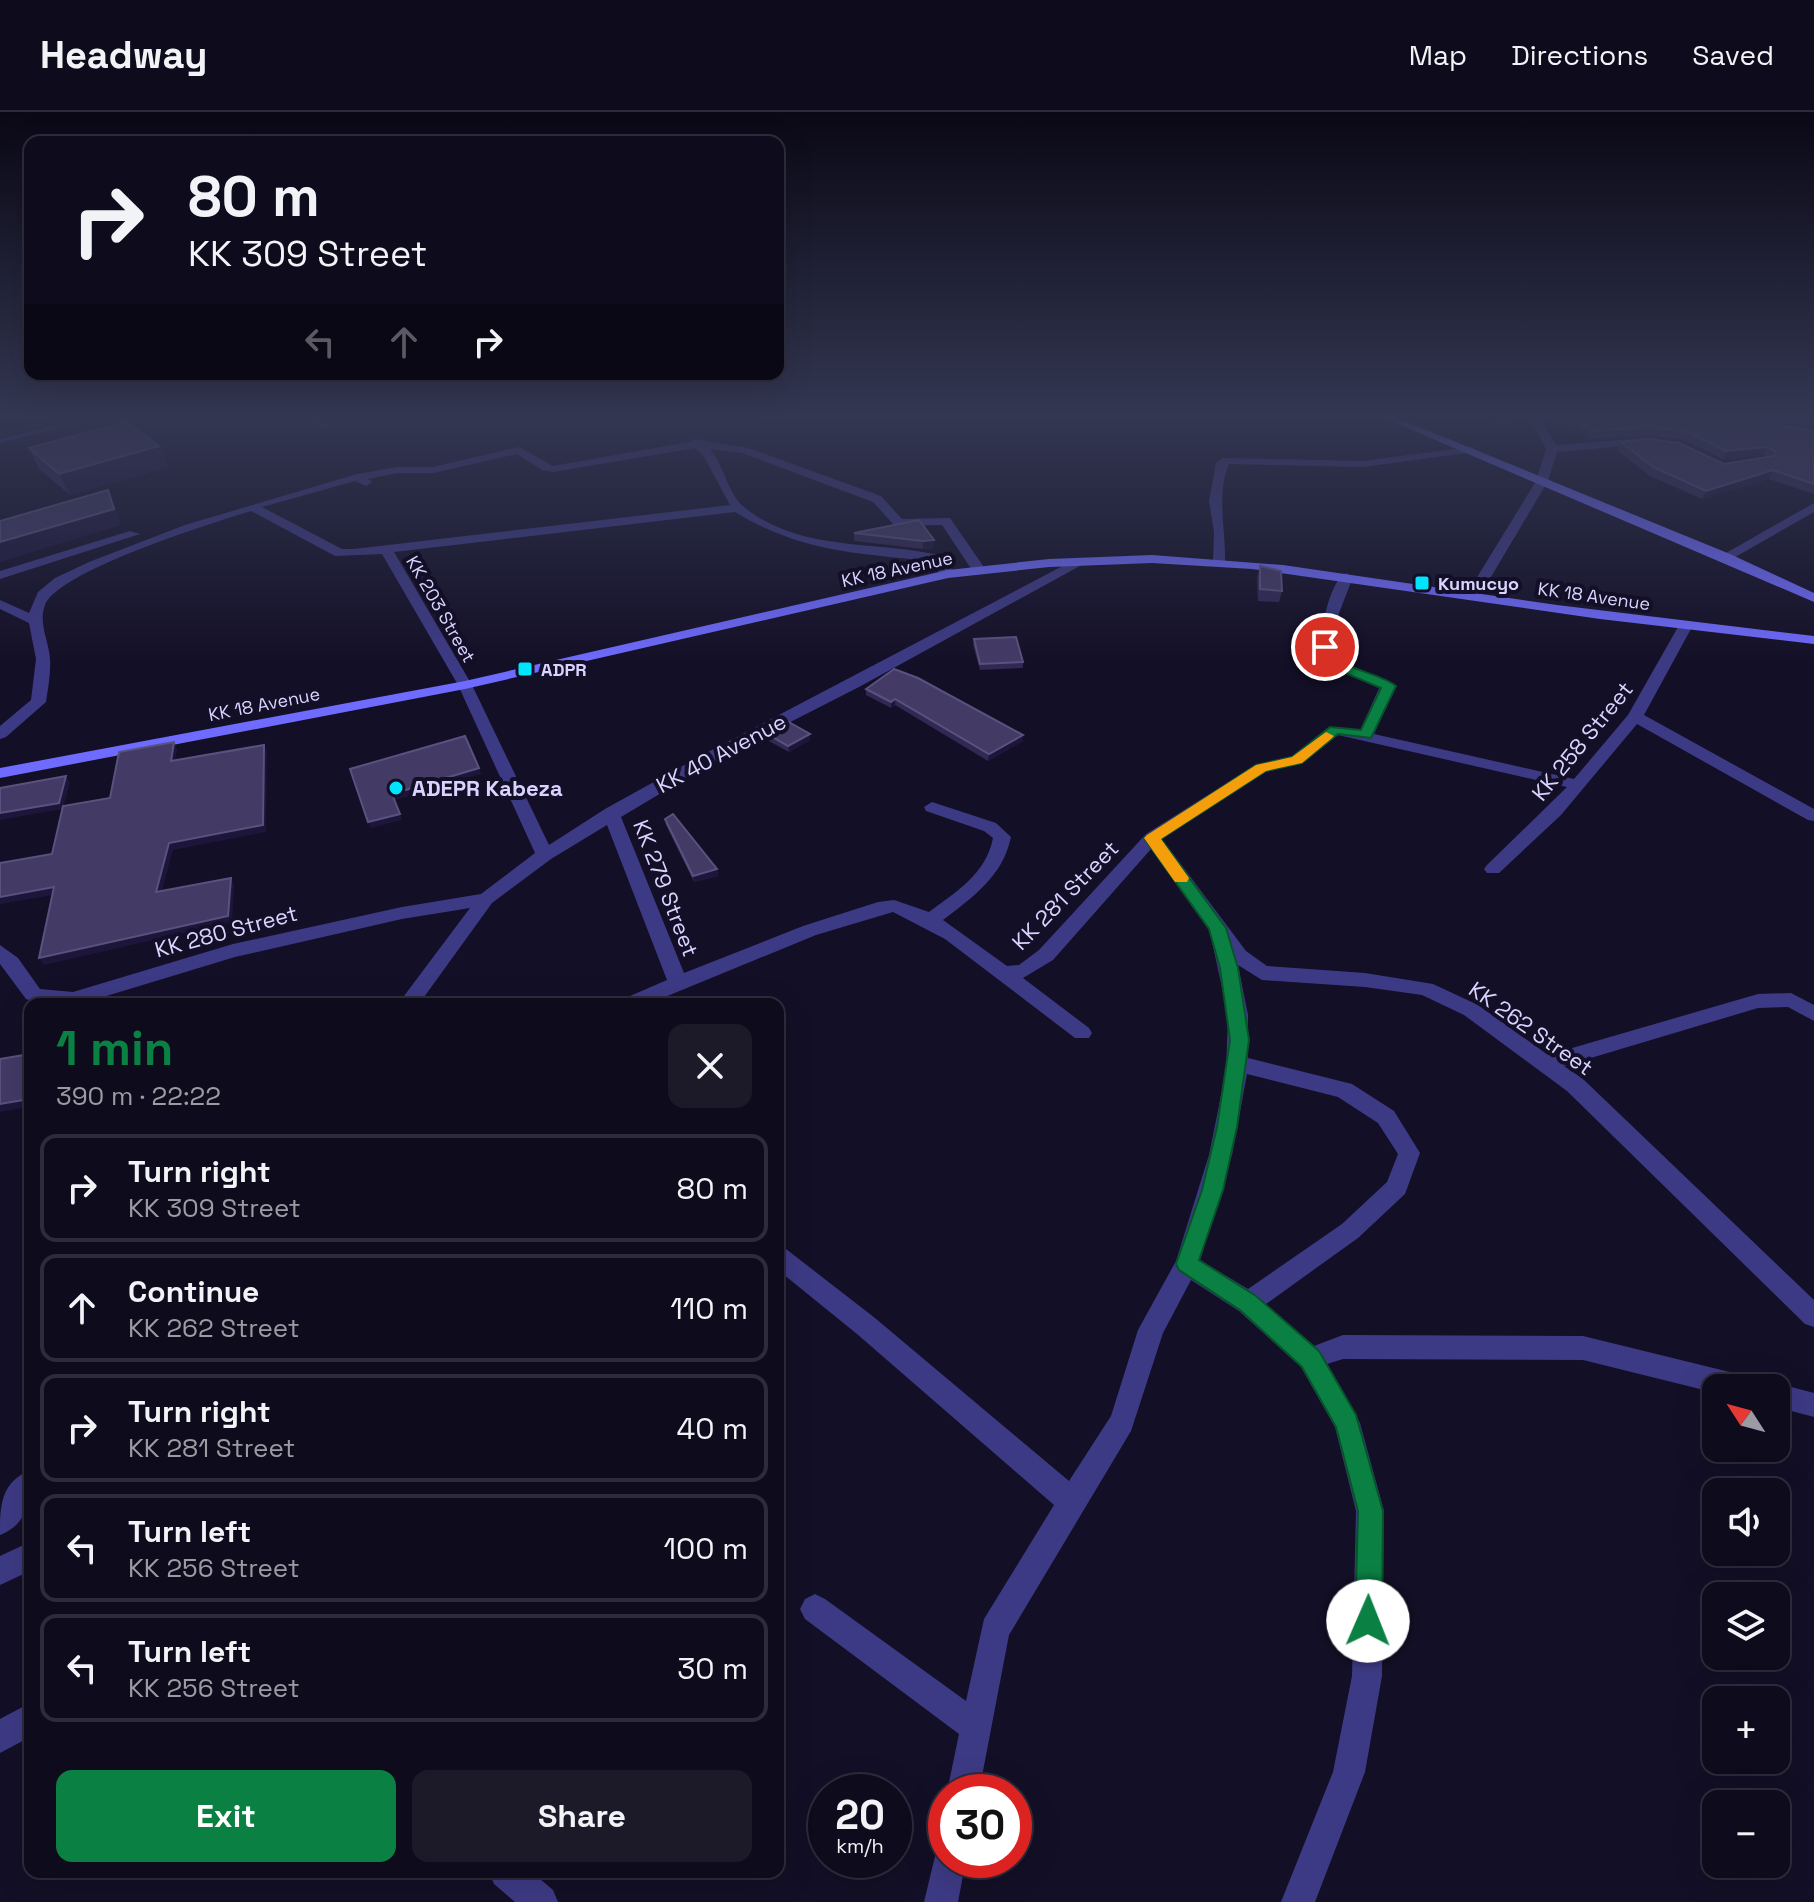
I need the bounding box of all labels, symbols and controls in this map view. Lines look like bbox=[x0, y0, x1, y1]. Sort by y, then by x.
text: Headway bbox=[40, 31, 207, 79]
text: Map bbox=[1409, 37, 1467, 73]
text: Directions bbox=[1511, 37, 1648, 73]
text: Saved bbox=[1692, 37, 1774, 73]
text: 80 m bbox=[188, 161, 320, 232]
icon: right bbox=[56, 168, 160, 272]
text: KK 309 Street bbox=[188, 231, 427, 277]
icon: left bbox=[298, 320, 342, 364]
icon: ahead bbox=[382, 320, 426, 364]
icon: right bbox=[466, 320, 510, 364]
street label: KK 18 Avenue bbox=[839, 546, 955, 592]
street label: KK 203 Street bbox=[401, 552, 481, 666]
place label: Kumucyo bbox=[1438, 572, 1519, 595]
marker: Kumucyo bbox=[1413, 574, 1431, 592]
street label: KK 18 Avenue bbox=[1536, 577, 1652, 615]
pin bbox=[1291, 613, 1359, 681]
icon: arrive bbox=[1303, 625, 1347, 669]
place label: ADPR bbox=[541, 658, 587, 681]
marker: ADPR bbox=[516, 660, 534, 678]
street label: KK 258 Street bbox=[1525, 676, 1639, 806]
street label: KK 18 Avenue bbox=[206, 682, 322, 726]
street label: KK 40 Avenue bbox=[651, 707, 791, 799]
place label: ADEPR Kabeza bbox=[412, 774, 563, 802]
marker: ADEPR Kabeza bbox=[387, 779, 405, 797]
street label: KK 279 Street bbox=[627, 816, 705, 960]
street label: KK 281 Street bbox=[1006, 834, 1124, 956]
street label: KK 280 Street bbox=[152, 899, 300, 963]
street label: KK 262 Street bbox=[1463, 975, 1599, 1081]
text: 1 min bbox=[56, 1018, 173, 1079]
button: close bbox=[668, 1024, 752, 1108]
text: 390 m · 22:22 bbox=[56, 1079, 221, 1113]
text: Turn right bbox=[128, 1152, 271, 1191]
icon: right bbox=[60, 1166, 104, 1210]
text: 80 m bbox=[677, 1169, 748, 1208]
text: KK 309 Street bbox=[128, 1191, 301, 1225]
text: Continue bbox=[128, 1272, 259, 1311]
icon: ahead bbox=[60, 1286, 104, 1330]
text: 110 m bbox=[670, 1289, 748, 1328]
text: KK 262 Street bbox=[128, 1311, 300, 1345]
north arrow bbox=[1702, 1374, 1790, 1462]
map controls bbox=[1702, 1374, 1790, 1878]
text: Turn right bbox=[128, 1392, 271, 1431]
icon: right bbox=[60, 1406, 104, 1450]
text: 40 m bbox=[677, 1409, 748, 1448]
text: KK 281 Street bbox=[128, 1431, 295, 1465]
button: sound bbox=[1702, 1478, 1790, 1566]
text: Turn left bbox=[128, 1512, 251, 1551]
icon: left bbox=[60, 1526, 104, 1570]
text: 100 m bbox=[663, 1529, 748, 1568]
text: KK 256 Street bbox=[128, 1551, 300, 1585]
position arrow bbox=[1326, 1579, 1410, 1663]
button: layers bbox=[1702, 1582, 1790, 1670]
text: Turn left bbox=[128, 1632, 251, 1671]
icon: left bbox=[60, 1646, 104, 1690]
text: 30 m bbox=[677, 1649, 748, 1688]
text: KK 256 Street bbox=[128, 1671, 300, 1705]
button: + bbox=[1702, 1686, 1790, 1774]
button: Exit bbox=[56, 1770, 396, 1862]
button: Share bbox=[412, 1770, 752, 1862]
speed limit sign: 30 bbox=[928, 1774, 1032, 1878]
text: 20 bbox=[835, 1790, 885, 1841]
button: − bbox=[1702, 1790, 1790, 1878]
text: km/h bbox=[836, 1833, 884, 1859]

